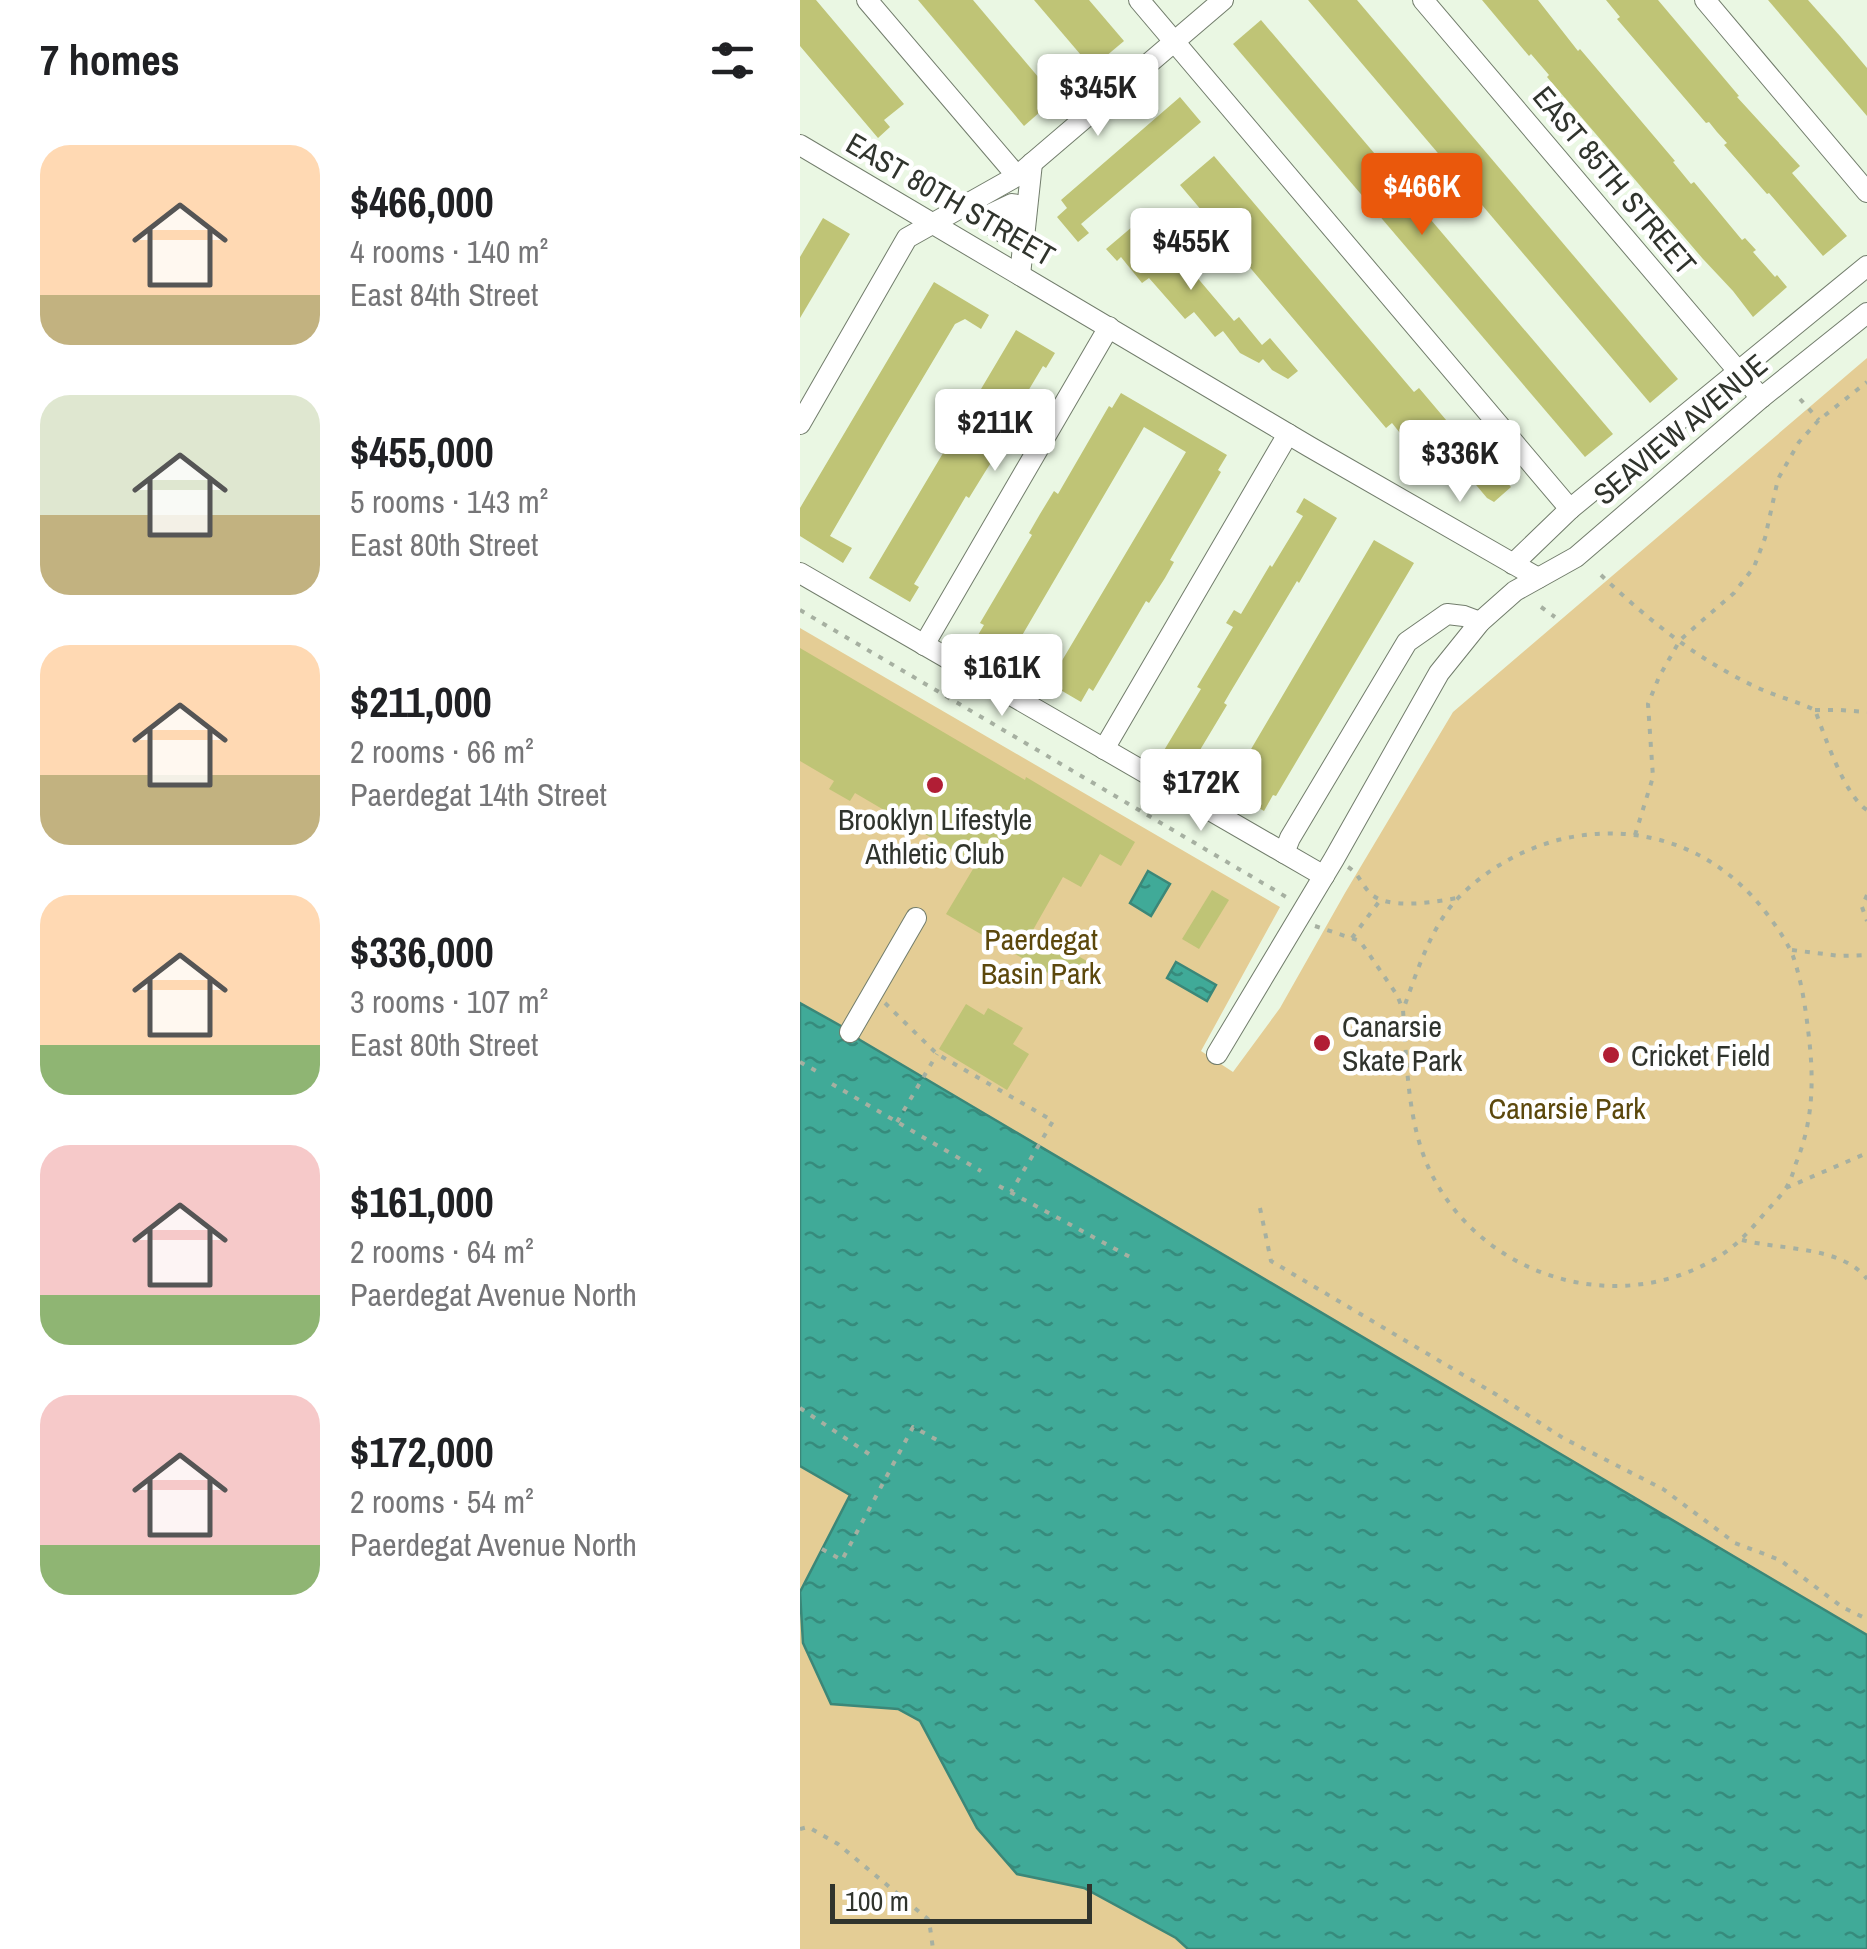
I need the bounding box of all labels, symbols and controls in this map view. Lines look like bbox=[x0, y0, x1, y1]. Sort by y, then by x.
text: 7 homes bbox=[40, 32, 180, 88]
icon: filters bbox=[705, 33, 760, 88]
pin: $345K bbox=[1028, 54, 1168, 139]
text: $345K bbox=[1059, 65, 1137, 108]
street label: EAST 85TH STREET bbox=[1524, 77, 1706, 283]
street label: EAST 80TH STREET bbox=[839, 123, 1063, 275]
pin: $466K bbox=[1352, 153, 1492, 238]
text: $466K bbox=[1383, 164, 1461, 207]
text: $466,000 bbox=[350, 174, 494, 230]
icon: home bbox=[120, 185, 240, 305]
pin: $455K bbox=[1121, 208, 1261, 293]
text: $455K bbox=[1152, 219, 1230, 262]
text: 4 rooms · 140 m² bbox=[350, 230, 548, 273]
text: East 84th Street bbox=[350, 273, 538, 316]
street label: SEAVIEW AVENUE bbox=[1585, 345, 1775, 513]
pin: $211K bbox=[925, 389, 1065, 474]
text: $211K bbox=[957, 400, 1033, 443]
pin: $336K bbox=[1390, 420, 1530, 505]
text: $455,000 bbox=[350, 424, 494, 480]
text: $336K bbox=[1421, 431, 1499, 474]
icon: home bbox=[120, 435, 240, 555]
text: 5 rooms · 143 m² bbox=[350, 480, 548, 523]
text: East 80th Street bbox=[350, 523, 538, 566]
pin: $161K bbox=[932, 634, 1072, 719]
text: $161K bbox=[963, 645, 1041, 688]
text: $211,000 bbox=[350, 674, 492, 730]
icon: home bbox=[120, 685, 240, 805]
text: 2 rooms · 66 m² bbox=[350, 730, 534, 773]
pin: $172K bbox=[1131, 749, 1271, 834]
text: $172K bbox=[1162, 760, 1240, 803]
text: Paerdegat 14th Street bbox=[350, 773, 607, 816]
marker: Brooklyn Lifestyle Athletic Club bbox=[924, 774, 946, 796]
place label: Brooklyn Lifestyle Athletic Club bbox=[838, 799, 1032, 873]
park label: Paerdegat Basin Park bbox=[981, 919, 1102, 993]
text: $336,000 bbox=[350, 924, 494, 980]
icon: home bbox=[120, 935, 240, 1055]
text: 3 rooms · 107 m² bbox=[350, 980, 548, 1023]
place label: Canarsie Skate Park bbox=[1342, 1006, 1463, 1080]
text: East 80th Street bbox=[350, 1023, 538, 1066]
marker: Canarsie Skate Park bbox=[1311, 1032, 1333, 1054]
place label: Cricket Field bbox=[1631, 1035, 1770, 1075]
marker: Cricket Field bbox=[1600, 1044, 1622, 1066]
park label: Canarsie Park bbox=[1488, 1088, 1646, 1128]
text: $161,000 bbox=[350, 1174, 494, 1230]
icon: home bbox=[120, 1185, 240, 1305]
text: 2 rooms · 64 m² bbox=[350, 1230, 534, 1273]
text: Paerdegat Avenue North bbox=[350, 1273, 637, 1316]
text: $172,000 bbox=[350, 1424, 494, 1480]
icon: home bbox=[120, 1435, 240, 1555]
text: 2 rooms · 54 m² bbox=[350, 1480, 534, 1523]
text: Paerdegat Avenue North bbox=[350, 1523, 637, 1566]
scale bar bbox=[830, 1879, 1092, 1924]
text: 100 m bbox=[845, 1882, 909, 1920]

